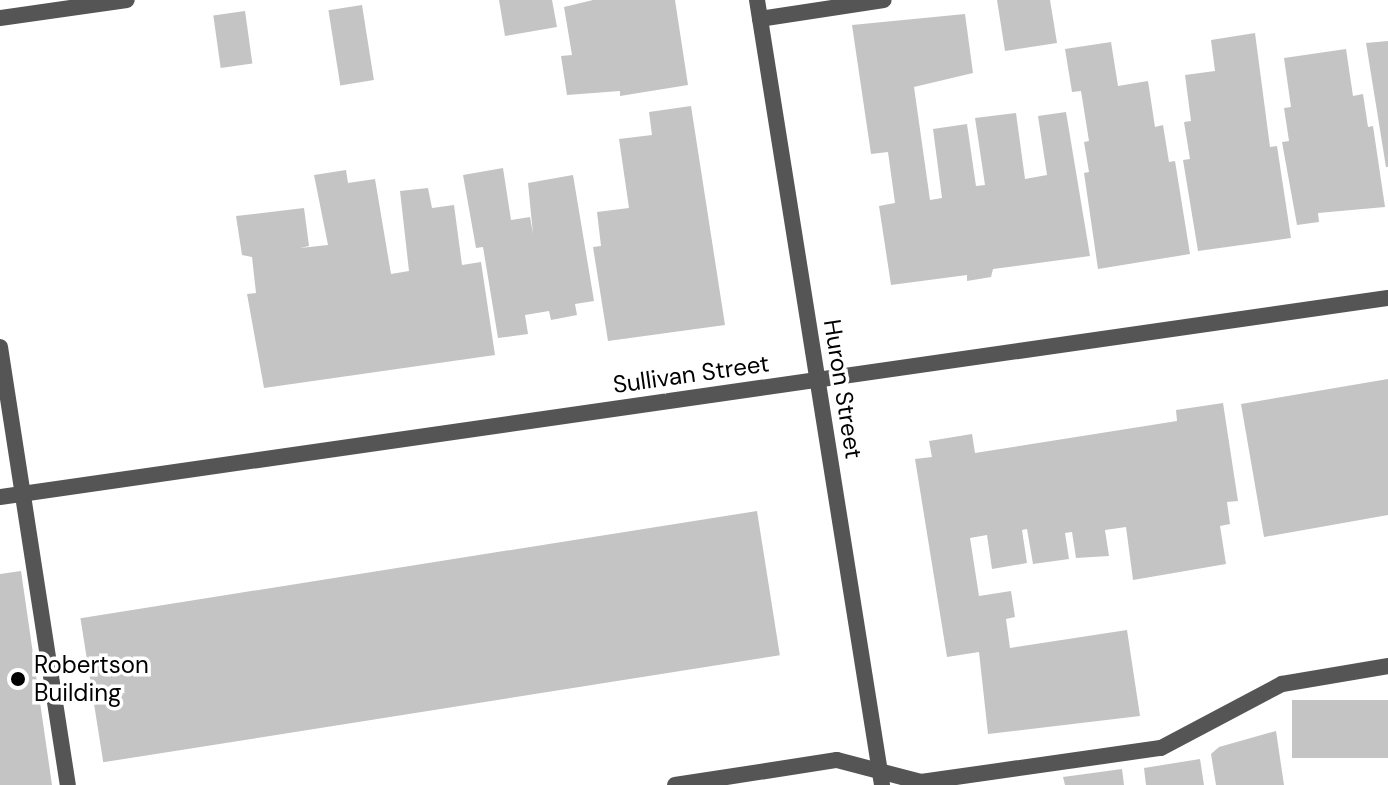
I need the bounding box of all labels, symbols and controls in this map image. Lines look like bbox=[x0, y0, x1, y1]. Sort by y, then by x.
street label: Huron Street bbox=[818, 317, 868, 461]
street label: Sullivan Street bbox=[611, 349, 771, 399]
place label: Robertson Building bbox=[34, 651, 149, 707]
marker: Robertson Building bbox=[9, 670, 27, 688]

